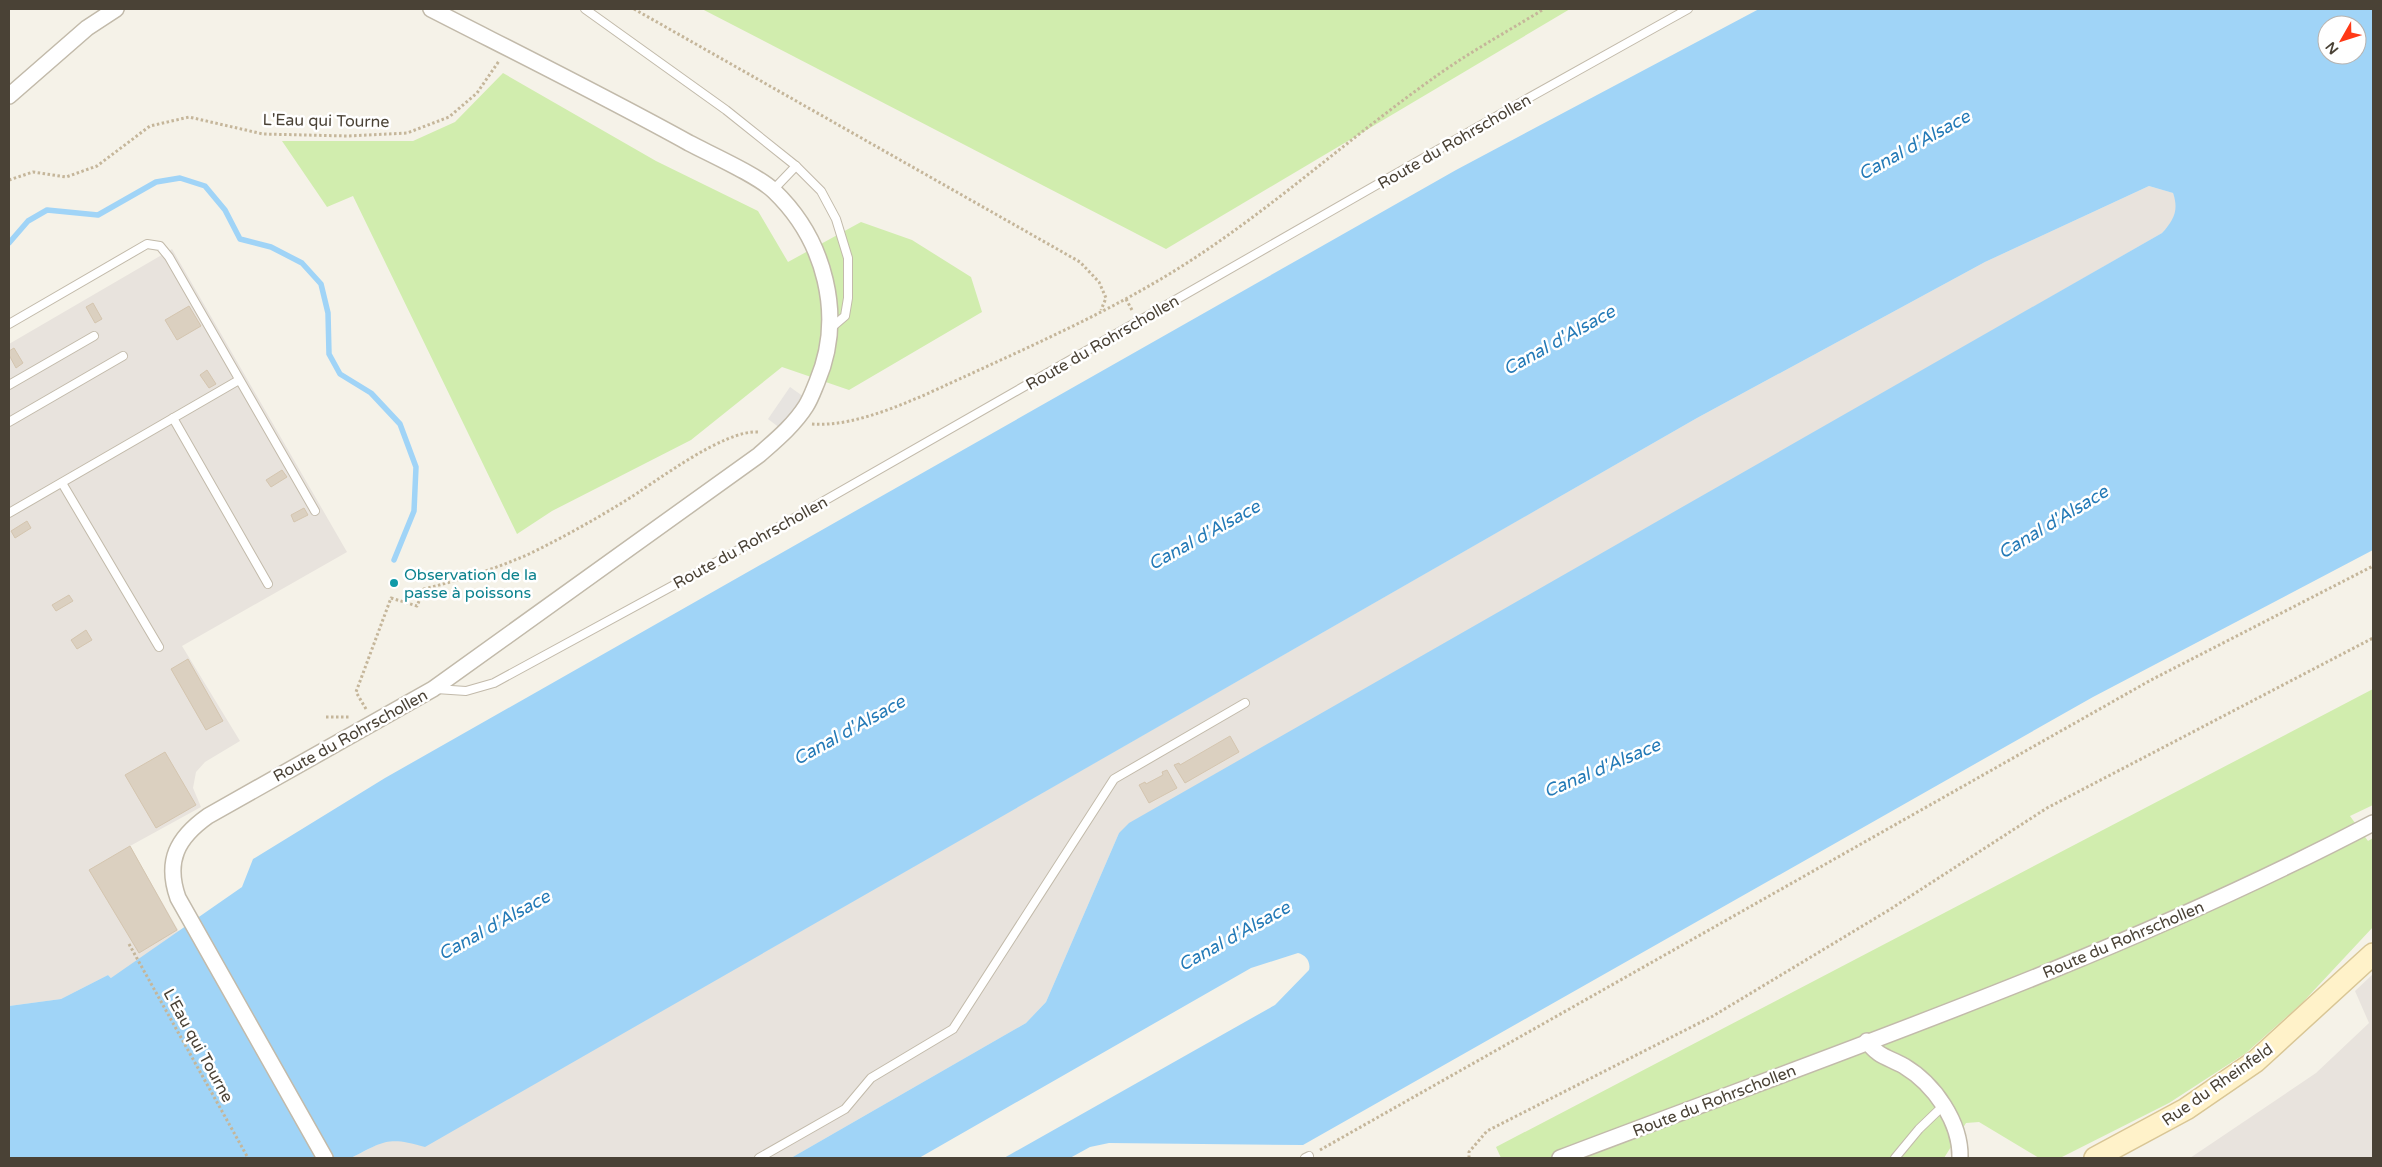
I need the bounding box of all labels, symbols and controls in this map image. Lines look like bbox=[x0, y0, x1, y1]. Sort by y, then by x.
north arrow bbox=[2317, 15, 2367, 65]
text: N bbox=[2322, 38, 2342, 58]
street label: Route du Rohrschollen bbox=[1374, 90, 1535, 194]
water label: Canal d'Alsace bbox=[1854, 105, 1974, 185]
street label: L'Eau qui Tourne bbox=[262, 110, 390, 132]
street label: Route du Rohrschollen bbox=[1022, 291, 1183, 395]
water label: Canal d'Alsace bbox=[1499, 300, 1619, 380]
water label: Canal d'Alsace bbox=[1994, 480, 2113, 563]
street label: Route du Rohrschollen bbox=[670, 492, 831, 594]
water label: Canal d'Alsace bbox=[1144, 495, 1264, 575]
place label: Observation de la passe à poissons bbox=[404, 565, 537, 603]
marker: Observation de la passe à poissons bbox=[388, 577, 400, 589]
street label: Route du Rohrschollen bbox=[270, 685, 431, 787]
water label: Canal d'Alsace bbox=[789, 690, 909, 770]
water label: Canal d'Alsace bbox=[1540, 733, 1664, 802]
water label: Canal d'Alsace bbox=[434, 885, 554, 965]
water label: Canal d'Alsace bbox=[1174, 896, 1294, 976]
street label: Route du Rohrschollen bbox=[2040, 897, 2207, 983]
street label: L'Eau qui Tourne bbox=[159, 985, 238, 1106]
street label: Rue du Rheinfeld bbox=[2158, 1039, 2277, 1131]
street label: Route du Rohrschollen bbox=[1630, 1061, 1799, 1141]

